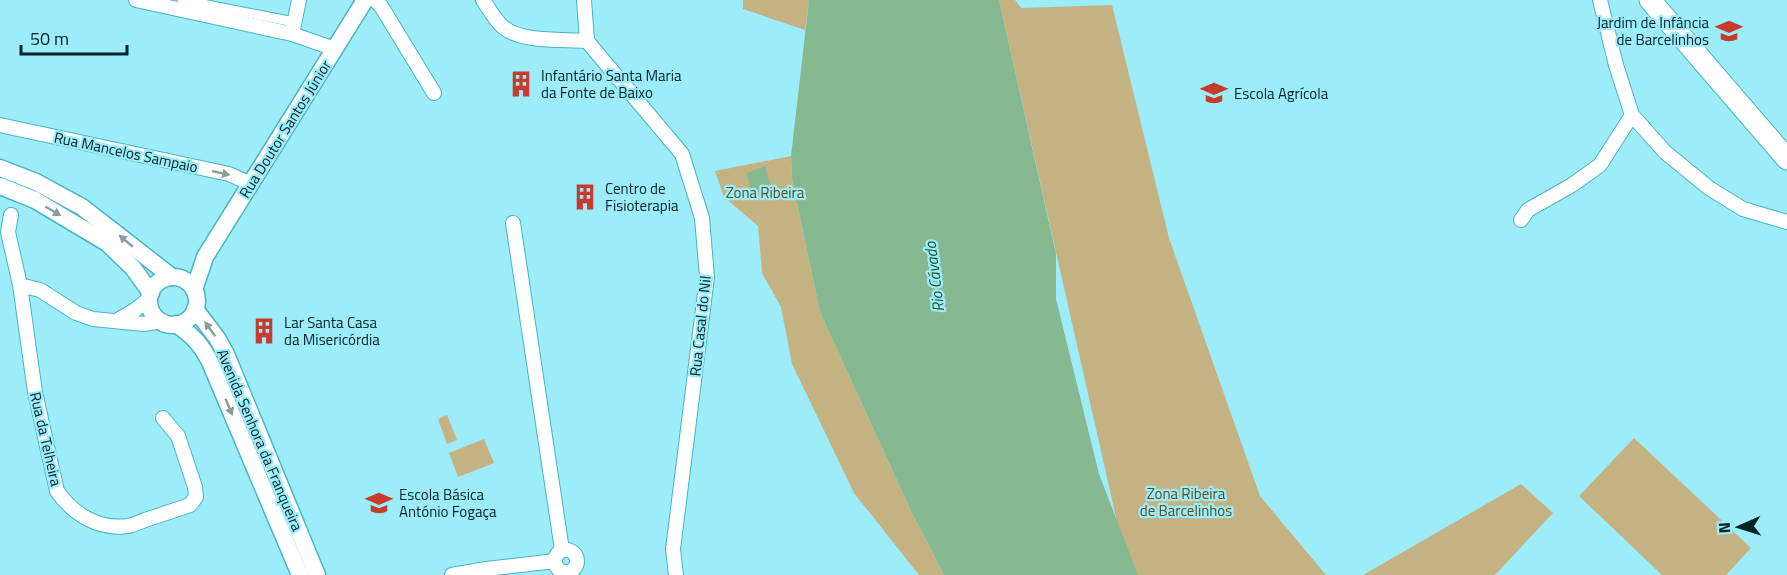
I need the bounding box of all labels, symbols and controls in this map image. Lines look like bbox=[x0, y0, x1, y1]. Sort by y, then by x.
place label: Jardim de Infância de Barcelinhos bbox=[1597, 11, 1709, 51]
school or university icon: Jardim de Infância de Barcelinhos bbox=[1714, 16, 1744, 46]
scale bar bbox=[21, 18, 128, 56]
text: 50 m bbox=[30, 25, 69, 52]
street label: Rua Doutor Santos Júnior bbox=[233, 55, 337, 203]
place label: Infantário Santa Maria da Fonte de Baixo bbox=[541, 64, 682, 104]
building icon: Infantário Santa Maria da Fonte de Baixo bbox=[506, 69, 536, 99]
school or university icon: Escola Agrícola bbox=[1199, 78, 1229, 108]
place label: Escola Agrícola bbox=[1234, 82, 1329, 105]
street label: Rua Mancelos Sampaio bbox=[52, 126, 200, 179]
one-way arrow bbox=[212, 168, 231, 178]
place label: Centro de Fisioterapia bbox=[605, 177, 679, 217]
park label: Zona Ribeira bbox=[726, 181, 805, 204]
building icon: Centro de Fisioterapia bbox=[570, 182, 600, 212]
one-way arrow bbox=[45, 205, 61, 216]
one-way arrow bbox=[119, 235, 134, 248]
water label: Rio Cávado bbox=[918, 239, 950, 314]
street label: Rua Casal do Nil bbox=[683, 275, 717, 377]
place label: Lar Santa Casa da Misericórdia bbox=[284, 311, 380, 351]
building icon: Lar Santa Casa da Misericórdia bbox=[249, 316, 279, 346]
one-way arrow bbox=[204, 321, 216, 337]
street label: Avenida Senhora da Franqueira bbox=[211, 345, 309, 535]
street label: Rua da Telheira bbox=[24, 390, 68, 489]
one-way arrow bbox=[224, 398, 234, 416]
park label: Zona Ribeira de Barcelinhos bbox=[1140, 482, 1232, 522]
place label: Escola Básica António Fogaça bbox=[399, 483, 497, 523]
school or university icon: Escola Básica António Fogaça bbox=[364, 488, 394, 518]
north arrow bbox=[1709, 497, 1769, 557]
text: N bbox=[1712, 522, 1736, 534]

